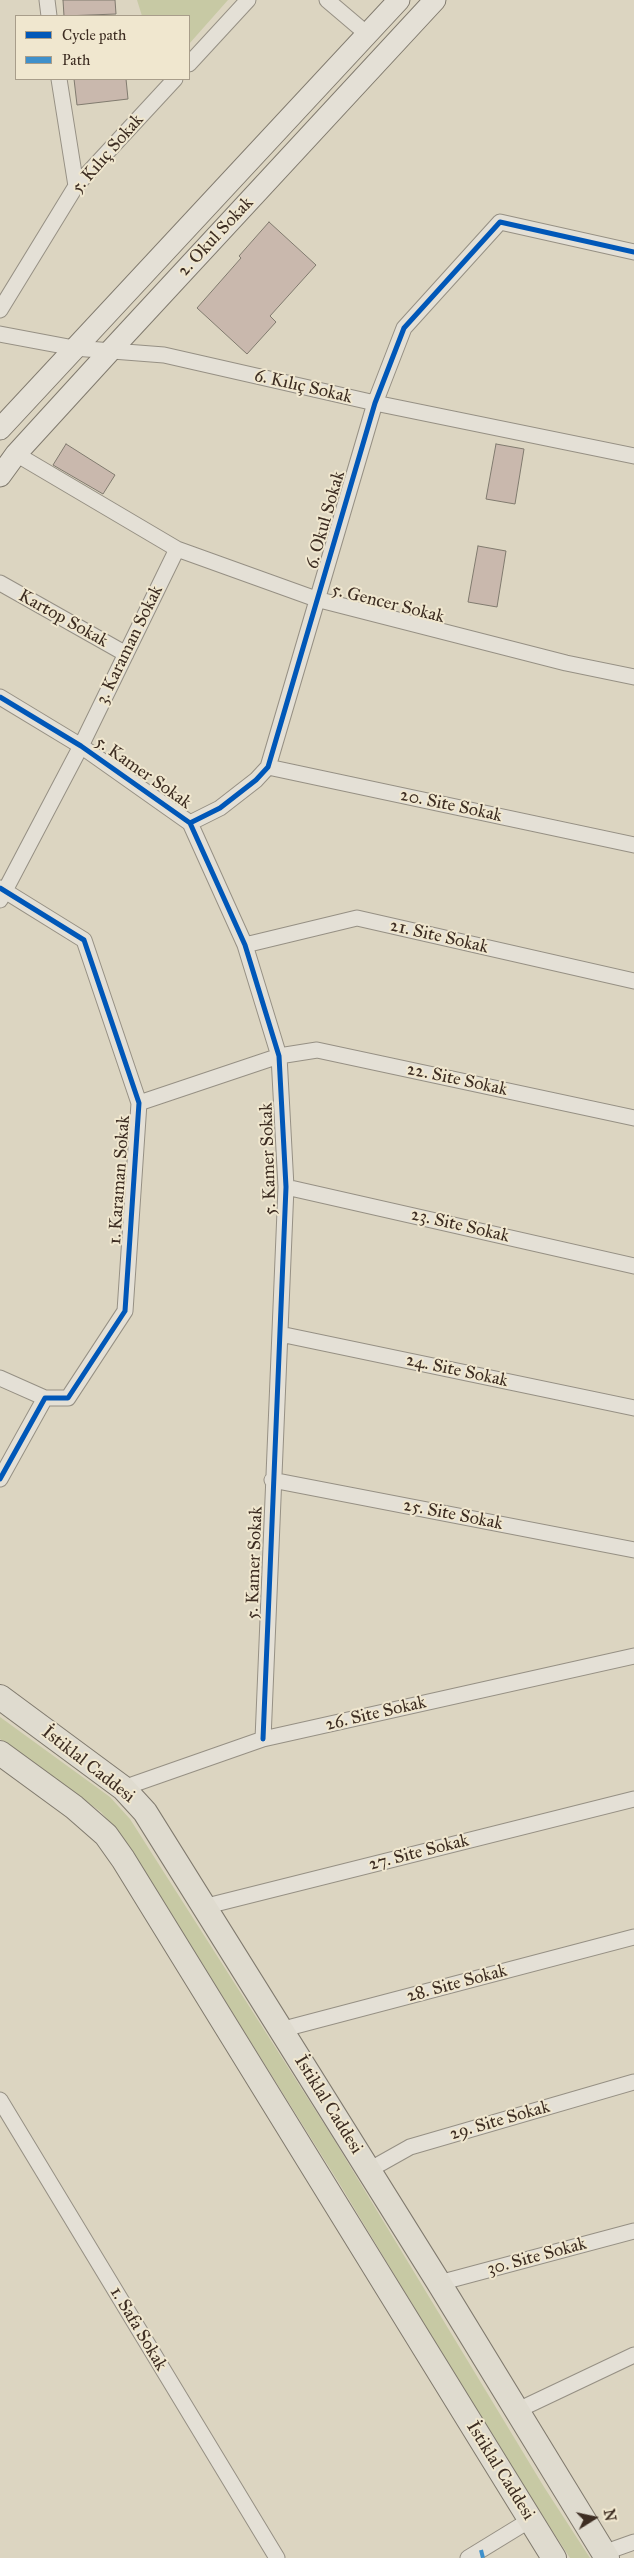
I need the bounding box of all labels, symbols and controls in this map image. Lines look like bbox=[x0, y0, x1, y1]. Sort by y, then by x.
legend bbox=[15, 15, 190, 80]
text: Cycle path bbox=[62, 26, 126, 44]
text: Path bbox=[62, 51, 90, 69]
street label: 5. Kılıç Sokak bbox=[68, 110, 148, 198]
street label: 2. Okul Sokak bbox=[174, 193, 258, 281]
street label: 6. Kılıç Sokak bbox=[252, 365, 354, 409]
street label: 6. Okul Sokak bbox=[302, 468, 350, 572]
street label: 5. Gencer Sokak bbox=[329, 580, 447, 628]
street label: 3. Karaman Sokak bbox=[92, 582, 168, 708]
street label: Kartop Sokak bbox=[14, 585, 112, 653]
street label: 5. Kamer Sokak bbox=[91, 732, 195, 814]
street label: 20. Site Sokak bbox=[398, 785, 504, 827]
street label: 21. Site Sokak bbox=[388, 915, 490, 959]
street label: 22. Site Sokak bbox=[405, 1059, 509, 1101]
street label: 5. Kamer Sokak bbox=[256, 1102, 282, 1216]
street label: 1. Karaman Sokak bbox=[105, 1115, 135, 1245]
street label: 23. Site Sokak bbox=[409, 1204, 511, 1248]
street label: 24. Site Sokak bbox=[404, 1350, 510, 1392]
street label: 25. Site Sokak bbox=[401, 1495, 505, 1535]
street label: 5. Kamer Sokak bbox=[242, 1506, 268, 1620]
street label: 26. Site Sokak bbox=[324, 1692, 428, 1736]
street label: İstiklal Caddesi bbox=[37, 1722, 139, 1808]
street label: 27. Site Sokak bbox=[367, 1830, 471, 1876]
street label: 28. Site Sokak bbox=[405, 1960, 509, 2008]
street label: İstiklal Caddesi bbox=[289, 2052, 367, 2158]
street label: 29. Site Sokak bbox=[448, 2096, 552, 2146]
street label: 30. Site Sokak bbox=[485, 2233, 589, 2281]
street label: 1. Safa Sokak bbox=[105, 2283, 171, 2375]
street label: İstiklal Caddesi bbox=[461, 2418, 539, 2524]
north arrow bbox=[569, 2493, 619, 2543]
text: N bbox=[600, 2508, 619, 2523]

